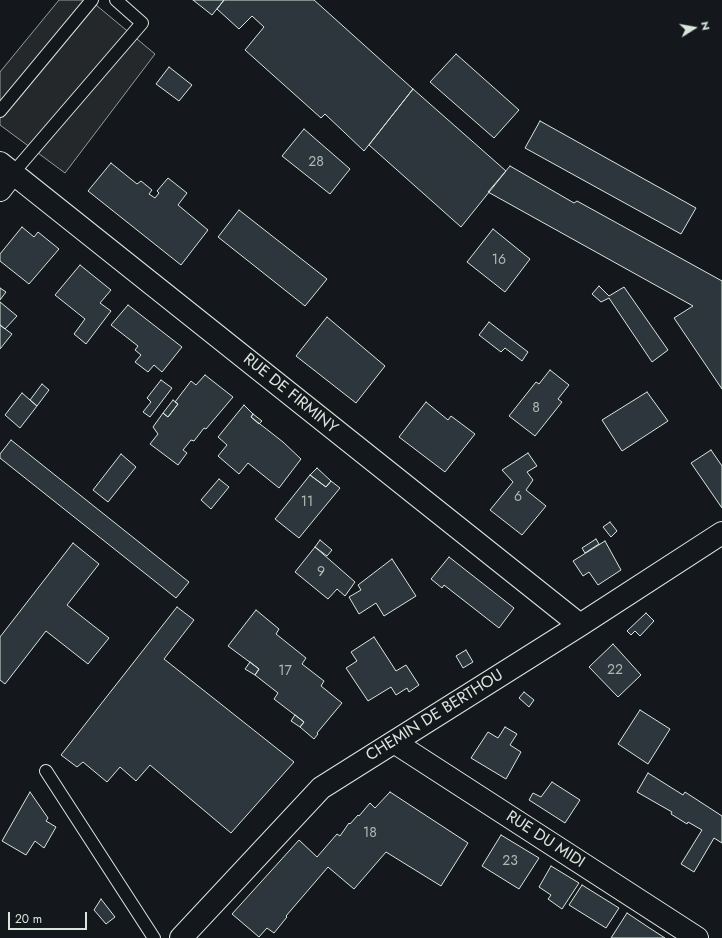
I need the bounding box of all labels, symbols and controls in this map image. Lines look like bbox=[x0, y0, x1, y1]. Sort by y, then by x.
north arrow bbox=[674, 8, 714, 48]
text: N bbox=[697, 20, 714, 32]
house number: 28 bbox=[308, 155, 324, 171]
house number: 16 bbox=[492, 253, 506, 269]
street label: RUE DE FIRMINY bbox=[239, 350, 341, 438]
house number: 8 bbox=[532, 401, 540, 417]
house number: 6 bbox=[514, 490, 522, 506]
house number: 11 bbox=[301, 495, 313, 511]
house number: 9 bbox=[317, 565, 325, 581]
house number: 22 bbox=[607, 663, 623, 679]
house number: 17 bbox=[278, 664, 292, 680]
street label: CHEMIN DE BERTHOU bbox=[363, 666, 507, 766]
street label: RUE DU MIDI bbox=[502, 807, 588, 873]
house number: 18 bbox=[363, 826, 377, 842]
house number: 23 bbox=[502, 854, 518, 870]
scale bar bbox=[10, 904, 89, 930]
text: 20 m bbox=[15, 910, 42, 928]

